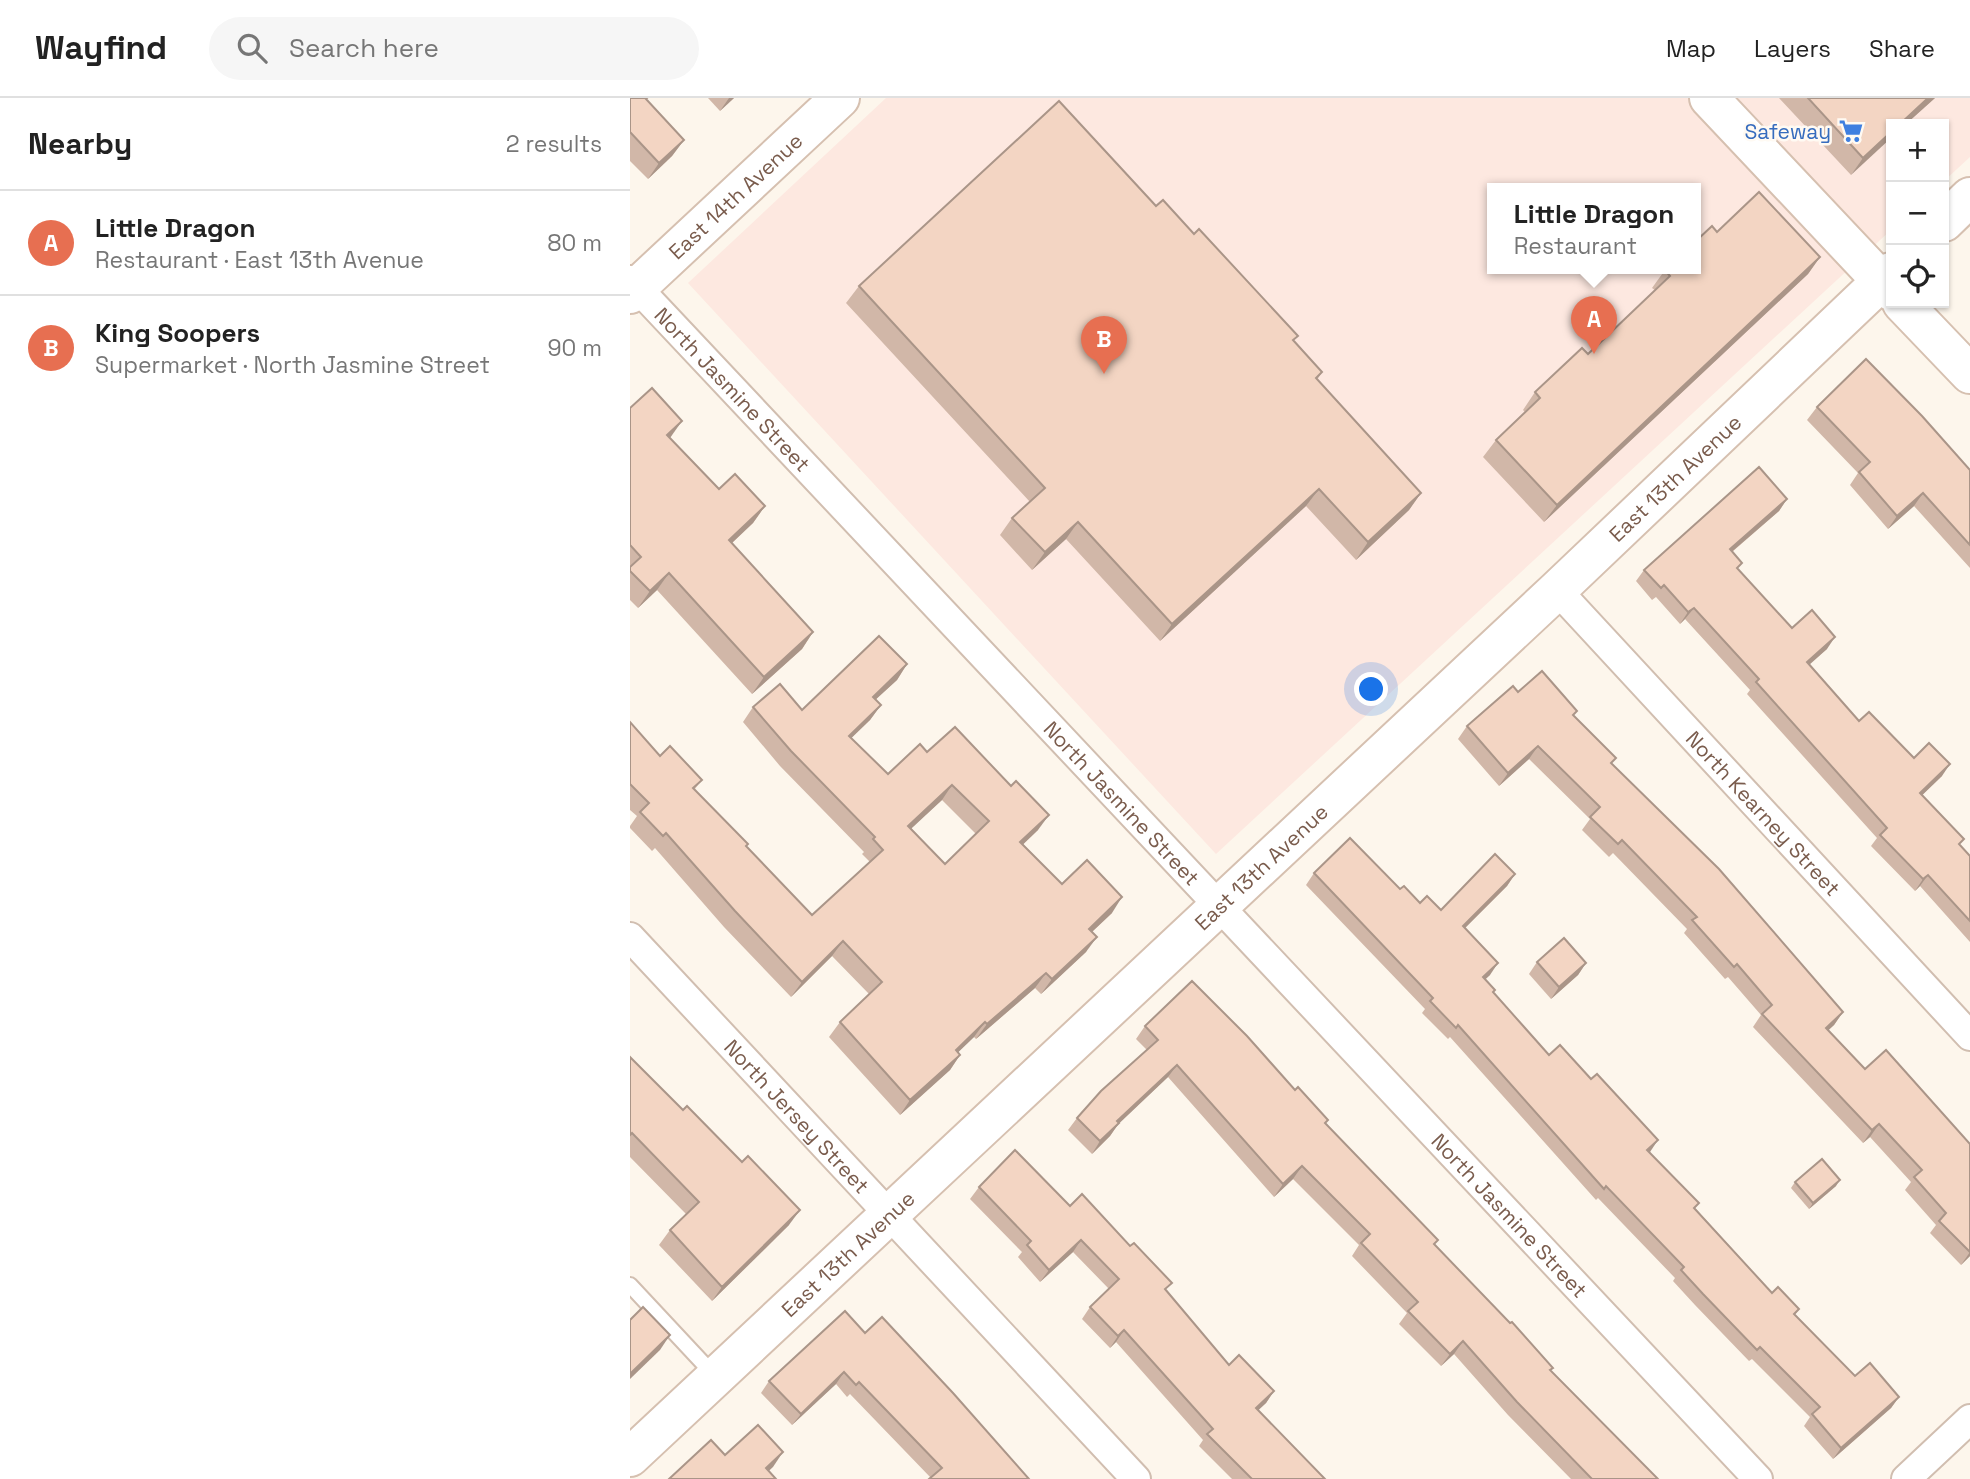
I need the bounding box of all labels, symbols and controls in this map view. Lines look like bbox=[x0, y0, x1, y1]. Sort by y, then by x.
search box bbox=[209, 17, 699, 80]
text: Wayfind bbox=[35, 27, 167, 69]
icon: search bbox=[233, 29, 271, 67]
text: Search here bbox=[289, 31, 439, 65]
text: Map bbox=[1666, 33, 1716, 64]
text: Layers bbox=[1754, 33, 1831, 64]
text: Share bbox=[1869, 33, 1935, 64]
supermarket icon: Safeway bbox=[1837, 117, 1865, 145]
place label: Safeway bbox=[1744, 118, 1831, 145]
map controls bbox=[1886, 119, 1949, 308]
button: + bbox=[1886, 119, 1949, 182]
text: Nearby bbox=[28, 124, 132, 163]
street label: East 14th Avenue bbox=[663, 127, 808, 265]
text: 2 results bbox=[506, 129, 602, 159]
button: − bbox=[1886, 182, 1949, 245]
popup bbox=[1487, 183, 1701, 274]
text: Little Dragon bbox=[1514, 197, 1674, 231]
text: Little Dragon bbox=[95, 211, 255, 245]
text: A bbox=[44, 228, 58, 258]
text: 80 m bbox=[547, 228, 602, 258]
text: Restaurant bbox=[1514, 231, 1637, 261]
text: Restaurant · East 13th Avenue bbox=[95, 245, 424, 275]
button: locate bbox=[1886, 245, 1949, 308]
pin: A bbox=[1571, 296, 1617, 354]
street label: North Jasmine Street bbox=[649, 301, 817, 477]
text: King Soopers bbox=[95, 316, 260, 350]
pin: B bbox=[1081, 316, 1127, 374]
text: B bbox=[43, 333, 59, 363]
text: 90 m bbox=[547, 333, 602, 363]
text: Supermarket · North Jasmine Street bbox=[95, 350, 490, 380]
street label: East 13th Avenue bbox=[1603, 408, 1747, 547]
your location bbox=[1354, 672, 1388, 706]
street label: North Jasmine Street bbox=[1038, 715, 1206, 891]
street label: North Kearney Street bbox=[1680, 725, 1847, 901]
street label: East 13th Avenue bbox=[1189, 798, 1333, 936]
street label: North Jersey Street bbox=[719, 1033, 876, 1199]
street label: North Jasmine Street bbox=[1426, 1127, 1594, 1303]
street label: East 13th Avenue bbox=[775, 1184, 920, 1322]

